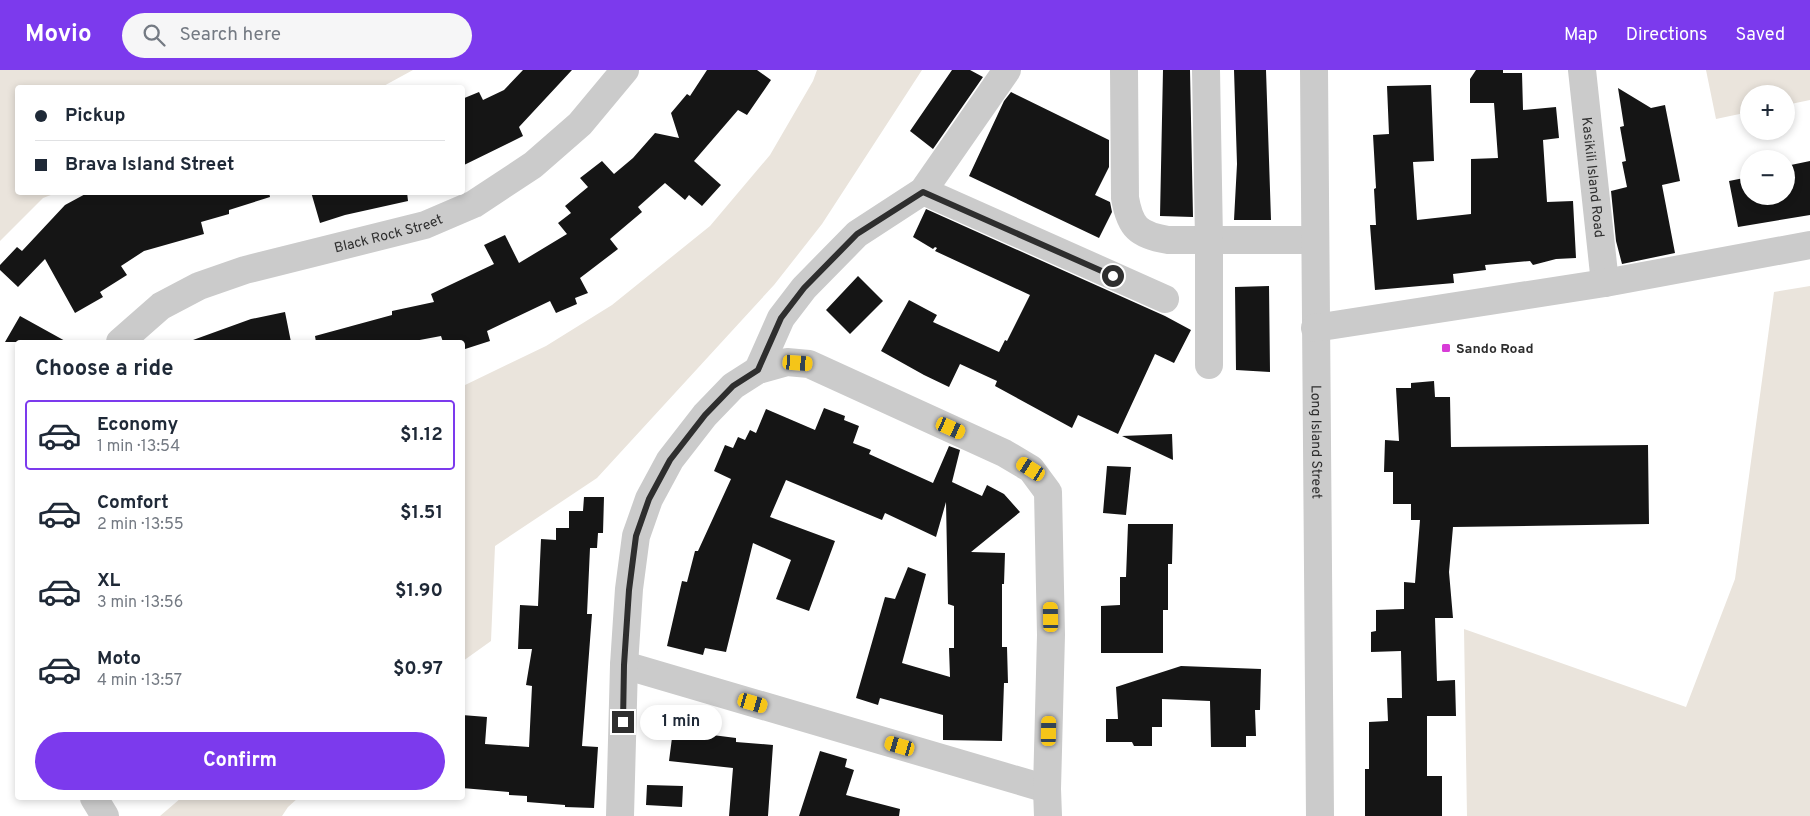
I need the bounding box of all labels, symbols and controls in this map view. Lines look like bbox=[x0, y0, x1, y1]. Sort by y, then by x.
search box bbox=[122, 13, 472, 58]
text: Movio bbox=[25, 20, 92, 50]
icon: search bbox=[140, 21, 168, 49]
text: Search here bbox=[180, 23, 281, 47]
text: Map bbox=[1564, 24, 1598, 47]
text: Directions bbox=[1626, 24, 1708, 47]
text: Saved bbox=[1736, 24, 1785, 47]
map controls bbox=[1740, 85, 1795, 205]
button: + bbox=[1740, 85, 1795, 140]
text: Pickup bbox=[65, 104, 125, 128]
street label: Kasikili Island Road bbox=[1577, 116, 1607, 239]
button: − bbox=[1740, 150, 1795, 205]
text: Brava Island Street bbox=[65, 153, 234, 177]
street label: Black Rock Street bbox=[333, 211, 445, 257]
route start bbox=[1102, 265, 1124, 287]
place label: Sando Road bbox=[1456, 341, 1534, 358]
marker: Sando Road bbox=[1440, 342, 1452, 354]
car bbox=[782, 354, 813, 372]
text: Choose a ride bbox=[35, 356, 173, 383]
street label: Long Island Street bbox=[1307, 385, 1324, 499]
icon: car bbox=[37, 413, 82, 458]
text: Economy bbox=[97, 413, 178, 437]
car bbox=[934, 415, 967, 441]
text: $1.12 bbox=[400, 423, 443, 447]
text: 1 min · 13:54 bbox=[97, 437, 180, 457]
car bbox=[1014, 455, 1047, 483]
icon: car bbox=[37, 491, 82, 536]
text: Comfort bbox=[97, 491, 169, 515]
text: $1.51 bbox=[400, 501, 443, 525]
text: 2 min · 13:55 bbox=[97, 515, 184, 535]
icon: car bbox=[37, 569, 82, 614]
text: XL bbox=[97, 569, 120, 593]
text: $1.90 bbox=[395, 579, 443, 603]
text: 3 min · 13:56 bbox=[97, 593, 183, 613]
car bbox=[1043, 602, 1058, 632]
icon: car bbox=[37, 647, 82, 692]
text: Moto bbox=[97, 647, 141, 671]
text: $0.97 bbox=[393, 657, 443, 681]
text: 4 min · 13:57 bbox=[97, 671, 182, 691]
car bbox=[736, 692, 769, 714]
callout: 1 min bbox=[640, 704, 723, 740]
route end bbox=[612, 711, 634, 733]
text: 1 min bbox=[662, 712, 700, 732]
car bbox=[1041, 716, 1056, 746]
button: Confirm bbox=[35, 732, 445, 790]
car bbox=[883, 735, 916, 757]

